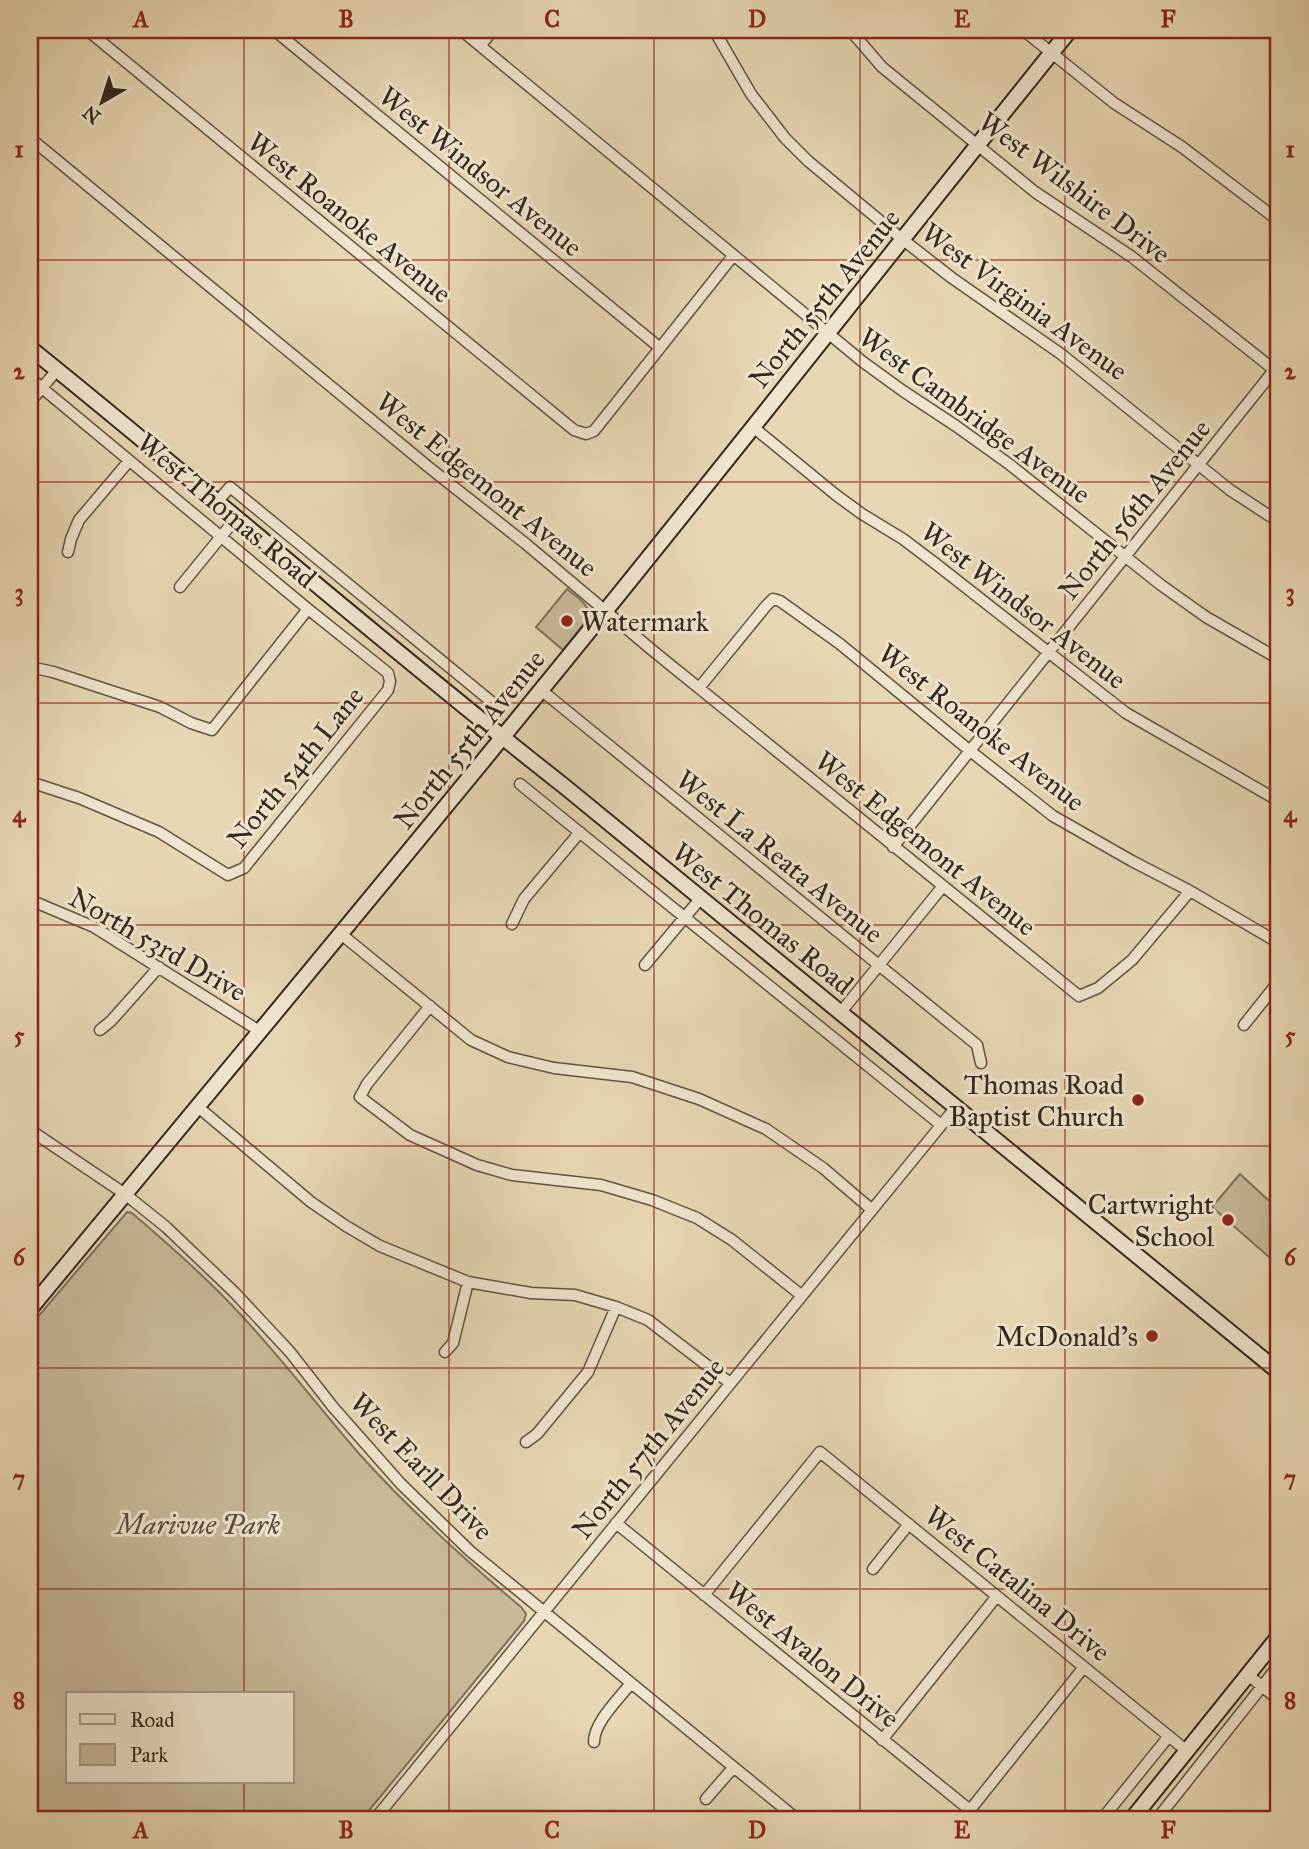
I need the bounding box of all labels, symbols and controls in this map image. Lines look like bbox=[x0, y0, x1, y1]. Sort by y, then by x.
text: A bbox=[131, 5, 149, 33]
text: B bbox=[338, 5, 354, 33]
text: C bbox=[544, 5, 560, 33]
text: D bbox=[748, 5, 766, 33]
text: E bbox=[954, 5, 971, 33]
text: F bbox=[1160, 5, 1176, 33]
north arrow bbox=[66, 66, 136, 136]
street label: West Windsor Avenue bbox=[372, 79, 590, 264]
text: N bbox=[78, 101, 105, 129]
street label: West Wilshire Drive bbox=[972, 104, 1178, 271]
street label: West Roanoke Avenue bbox=[240, 124, 459, 311]
text: 1 bbox=[14, 135, 24, 163]
text: 1 bbox=[1285, 135, 1295, 163]
street label: North 55th Avenue bbox=[741, 201, 908, 395]
street label: West Virginia Avenue bbox=[915, 215, 1135, 388]
street label: West Cambridge Avenue bbox=[852, 320, 1097, 511]
text: 2 bbox=[13, 357, 25, 385]
text: 2 bbox=[1284, 357, 1296, 385]
street label: West Edgemont Avenue bbox=[369, 384, 605, 584]
street label: North 56th Avenue bbox=[1051, 412, 1218, 607]
street label: West Thomas Road bbox=[130, 425, 323, 596]
street label: West Windsor Avenue bbox=[914, 514, 1134, 697]
text: 3 bbox=[14, 578, 24, 607]
text: 3 bbox=[1285, 578, 1295, 607]
place label: Watermark bbox=[581, 604, 709, 639]
marker: Watermark bbox=[559, 613, 575, 629]
street label: West Roanoke Avenue bbox=[871, 636, 1092, 819]
street label: North 55th Avenue bbox=[386, 642, 553, 836]
street label: North 54th Lane bbox=[219, 679, 371, 855]
street label: West Edgemont Avenue bbox=[808, 743, 1044, 943]
street label: West La Reata Avenue bbox=[669, 762, 890, 951]
text: 4 bbox=[13, 800, 27, 828]
text: 4 bbox=[1284, 800, 1298, 828]
street label: West Thomas Road bbox=[665, 834, 861, 1002]
street label: North 53rd Drive bbox=[63, 880, 253, 1009]
text: 5 bbox=[14, 1021, 25, 1049]
text: 5 bbox=[1285, 1021, 1296, 1049]
place label: Thomas Road Baptist Church bbox=[949, 1067, 1124, 1134]
marker: Thomas Road Baptist Church bbox=[1130, 1092, 1146, 1108]
place label: Cartwright School bbox=[1088, 1187, 1214, 1254]
marker: Cartwright School bbox=[1220, 1212, 1236, 1228]
text: 6 bbox=[13, 1243, 26, 1271]
text: 6 bbox=[1284, 1243, 1297, 1271]
place label: McDonald's bbox=[996, 1319, 1138, 1354]
marker: McDonald's bbox=[1144, 1328, 1160, 1344]
street label: North 57th Avenue bbox=[565, 1351, 732, 1546]
street label: West Earll Drive bbox=[343, 1385, 501, 1547]
text: 7 bbox=[13, 1464, 25, 1492]
text: 7 bbox=[1284, 1464, 1296, 1492]
street label: West Catalina Drive bbox=[918, 1498, 1118, 1669]
park label: Marivue Park bbox=[113, 1507, 281, 1542]
street label: West Avalon Drive bbox=[719, 1573, 907, 1735]
text: 8 bbox=[13, 1686, 25, 1714]
text: 8 bbox=[1284, 1686, 1296, 1714]
legend bbox=[66, 1692, 294, 1783]
text: Road bbox=[130, 1707, 175, 1733]
text: Park bbox=[130, 1742, 168, 1768]
text: A bbox=[131, 1816, 149, 1844]
text: B bbox=[338, 1816, 354, 1844]
text: C bbox=[544, 1816, 560, 1844]
text: D bbox=[748, 1816, 766, 1844]
text: E bbox=[954, 1816, 971, 1844]
text: F bbox=[1160, 1816, 1176, 1844]

